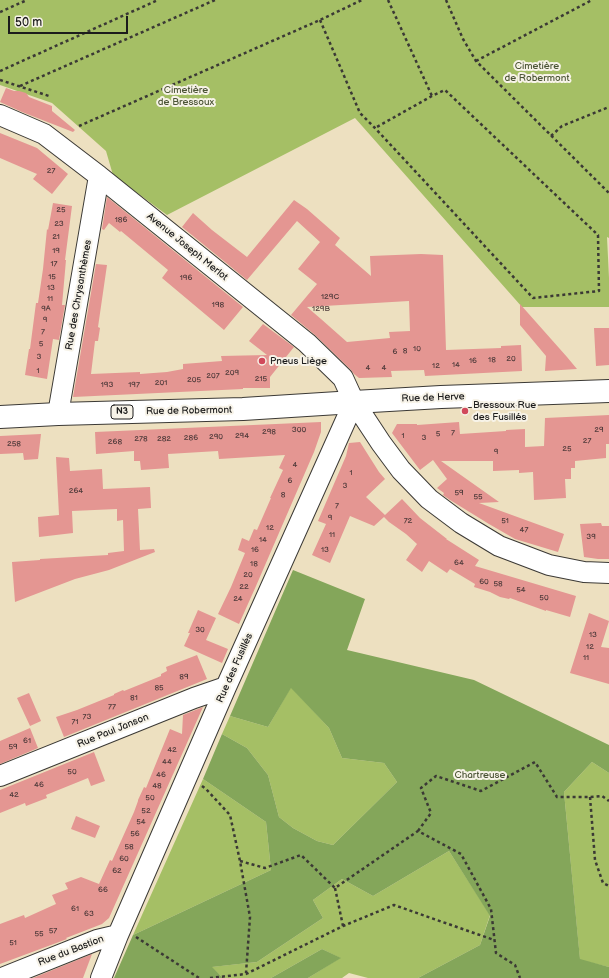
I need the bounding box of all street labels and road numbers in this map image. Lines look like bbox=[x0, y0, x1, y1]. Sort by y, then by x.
street label: Avenue Joseph Merlot bbox=[144, 211, 230, 283]
street label: Rue des Chrysanthèmes bbox=[63, 239, 95, 351]
street label: Rue de Herve bbox=[401, 391, 465, 405]
street label: Rue de Robermont bbox=[146, 404, 232, 418]
road number: N3 bbox=[111, 405, 133, 419]
street label: Rue des Fusillés bbox=[214, 631, 256, 705]
street label: Rue Paul Janson bbox=[76, 711, 150, 751]
street label: Rue du Bastion bbox=[36, 933, 106, 969]

